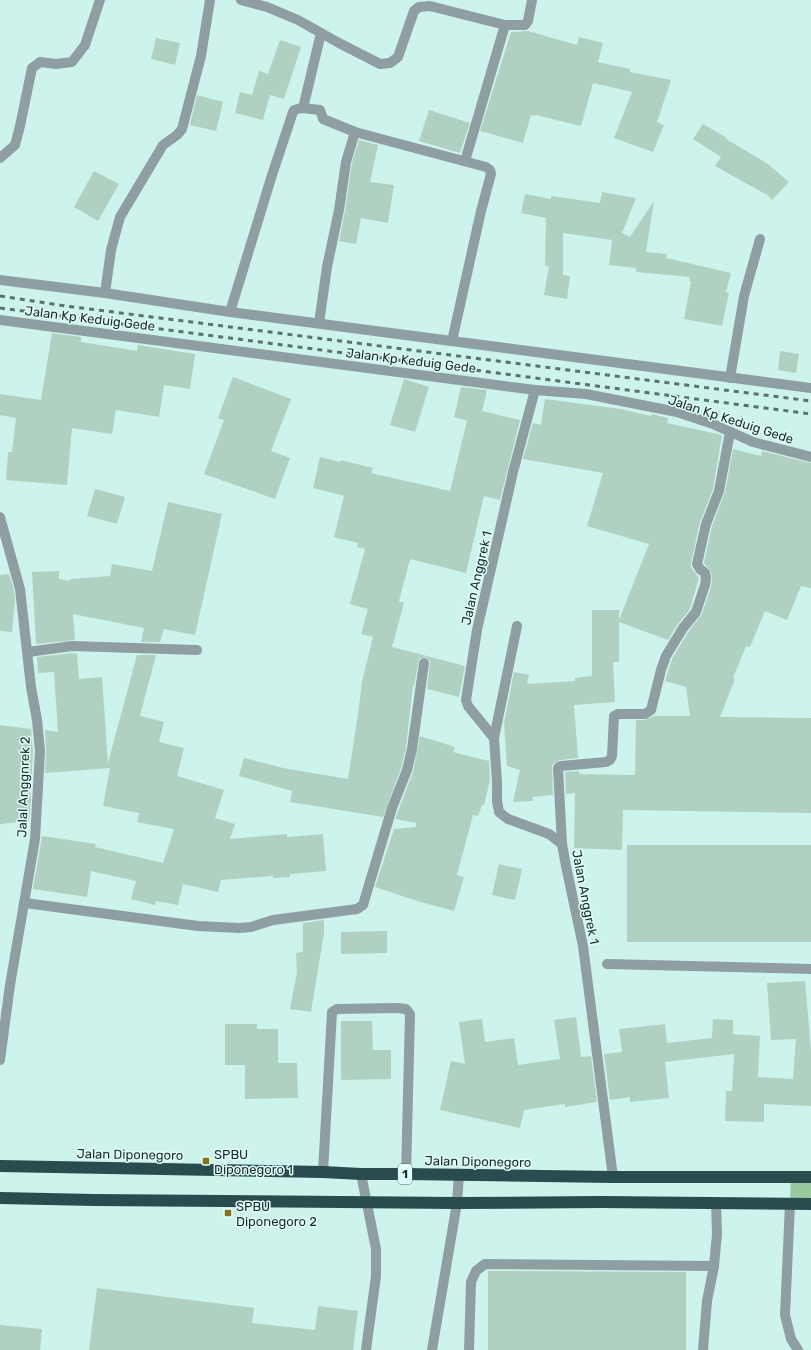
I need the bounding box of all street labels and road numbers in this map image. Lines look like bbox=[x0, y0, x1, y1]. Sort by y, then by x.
street label: Jalan Kp Keduig Gede bbox=[24, 303, 156, 335]
street label: Jalan Kp Keduig Gede bbox=[345, 345, 477, 377]
street label: Jalan Kp Keduig Gede bbox=[666, 392, 795, 448]
street label: Jalan Anggrek 1 bbox=[458, 530, 496, 627]
street label: Jalal Anggnrek 2 bbox=[14, 736, 34, 838]
street label: Jalan Anggrek 1 bbox=[568, 849, 602, 946]
street label: Jalan Diponegoro bbox=[76, 1146, 183, 1164]
street label: Jalan Diponegoro bbox=[424, 1153, 531, 1171]
road number: 1 bbox=[398, 1164, 412, 1184]

